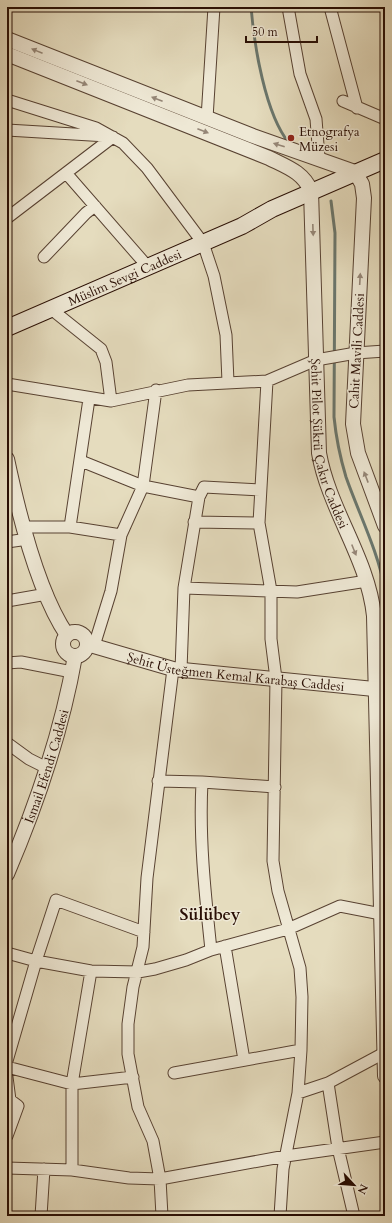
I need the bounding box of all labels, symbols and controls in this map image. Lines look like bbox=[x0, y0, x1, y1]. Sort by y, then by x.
scale bar bbox=[246, 18, 317, 44]
text: 50 m bbox=[252, 24, 279, 40]
one-way arrow bbox=[30, 48, 42, 54]
one-way arrow bbox=[77, 81, 89, 87]
one-way arrow bbox=[151, 96, 163, 102]
place label: Etnografya Müzesi bbox=[299, 123, 360, 156]
one-way arrow bbox=[198, 129, 210, 135]
marker: Etnografya Müzesi bbox=[286, 133, 296, 143]
one-way arrow bbox=[273, 141, 285, 147]
one-way arrow bbox=[309, 224, 316, 236]
street label: Müslim Sevgi Caddesi bbox=[65, 245, 185, 310]
one-way arrow bbox=[356, 273, 363, 285]
street label: Cahit Mavili Caddesi bbox=[345, 292, 369, 409]
street label: Şehit Pilot Şükrü Çakır Caddesi bbox=[306, 358, 352, 532]
one-way arrow bbox=[362, 470, 368, 482]
one-way arrow bbox=[352, 544, 358, 556]
street label: Şehit Üsteğmen Kemal Karabaş Caddesi bbox=[125, 648, 345, 696]
street label: İsmail Efendi Caddesi bbox=[20, 707, 74, 826]
district label: Sülübey bbox=[179, 903, 241, 926]
north arrow bbox=[334, 1165, 374, 1205]
text: N bbox=[354, 1182, 371, 1197]

